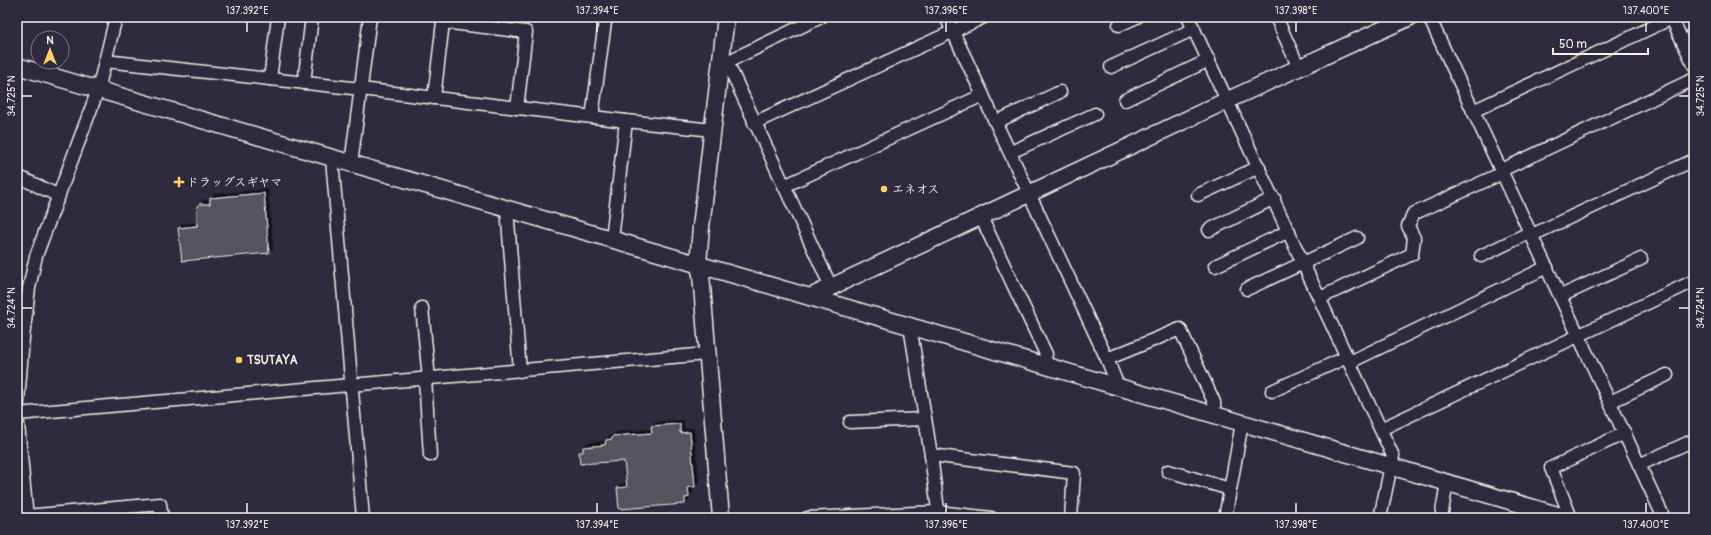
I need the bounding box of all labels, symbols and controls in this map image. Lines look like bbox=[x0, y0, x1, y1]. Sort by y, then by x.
text: 137.392°E bbox=[226, 5, 268, 17]
text: 137.394°E bbox=[575, 5, 619, 17]
text: 137.396°E bbox=[924, 5, 968, 17]
text: 137.398°E bbox=[1275, 5, 1317, 17]
text: 137.400°E bbox=[1623, 5, 1669, 17]
north arrow bbox=[30, 30, 70, 70]
scale bar bbox=[1553, 30, 1648, 56]
text: N bbox=[46, 34, 54, 47]
text: 50 m bbox=[1559, 37, 1587, 52]
text: 34.725°N bbox=[6, 75, 18, 117]
text: 34.725°N bbox=[1695, 75, 1707, 117]
place label: ドラッグスギヤマ bbox=[187, 175, 282, 190]
marker: ドラッグスギヤマ bbox=[174, 177, 184, 187]
place label: エネオス bbox=[892, 182, 939, 197]
marker: エネオス bbox=[879, 184, 889, 194]
text: 34.724°N bbox=[6, 287, 18, 329]
text: 34.724°N bbox=[1695, 287, 1707, 329]
place label: TSUTAYA bbox=[246, 353, 298, 368]
marker: TSUTAYA bbox=[234, 355, 244, 365]
text: 137.392°E bbox=[226, 519, 268, 531]
text: 137.394°E bbox=[575, 519, 619, 531]
text: 137.396°E bbox=[924, 519, 968, 531]
text: 137.398°E bbox=[1275, 519, 1317, 531]
text: 137.400°E bbox=[1623, 519, 1669, 531]

